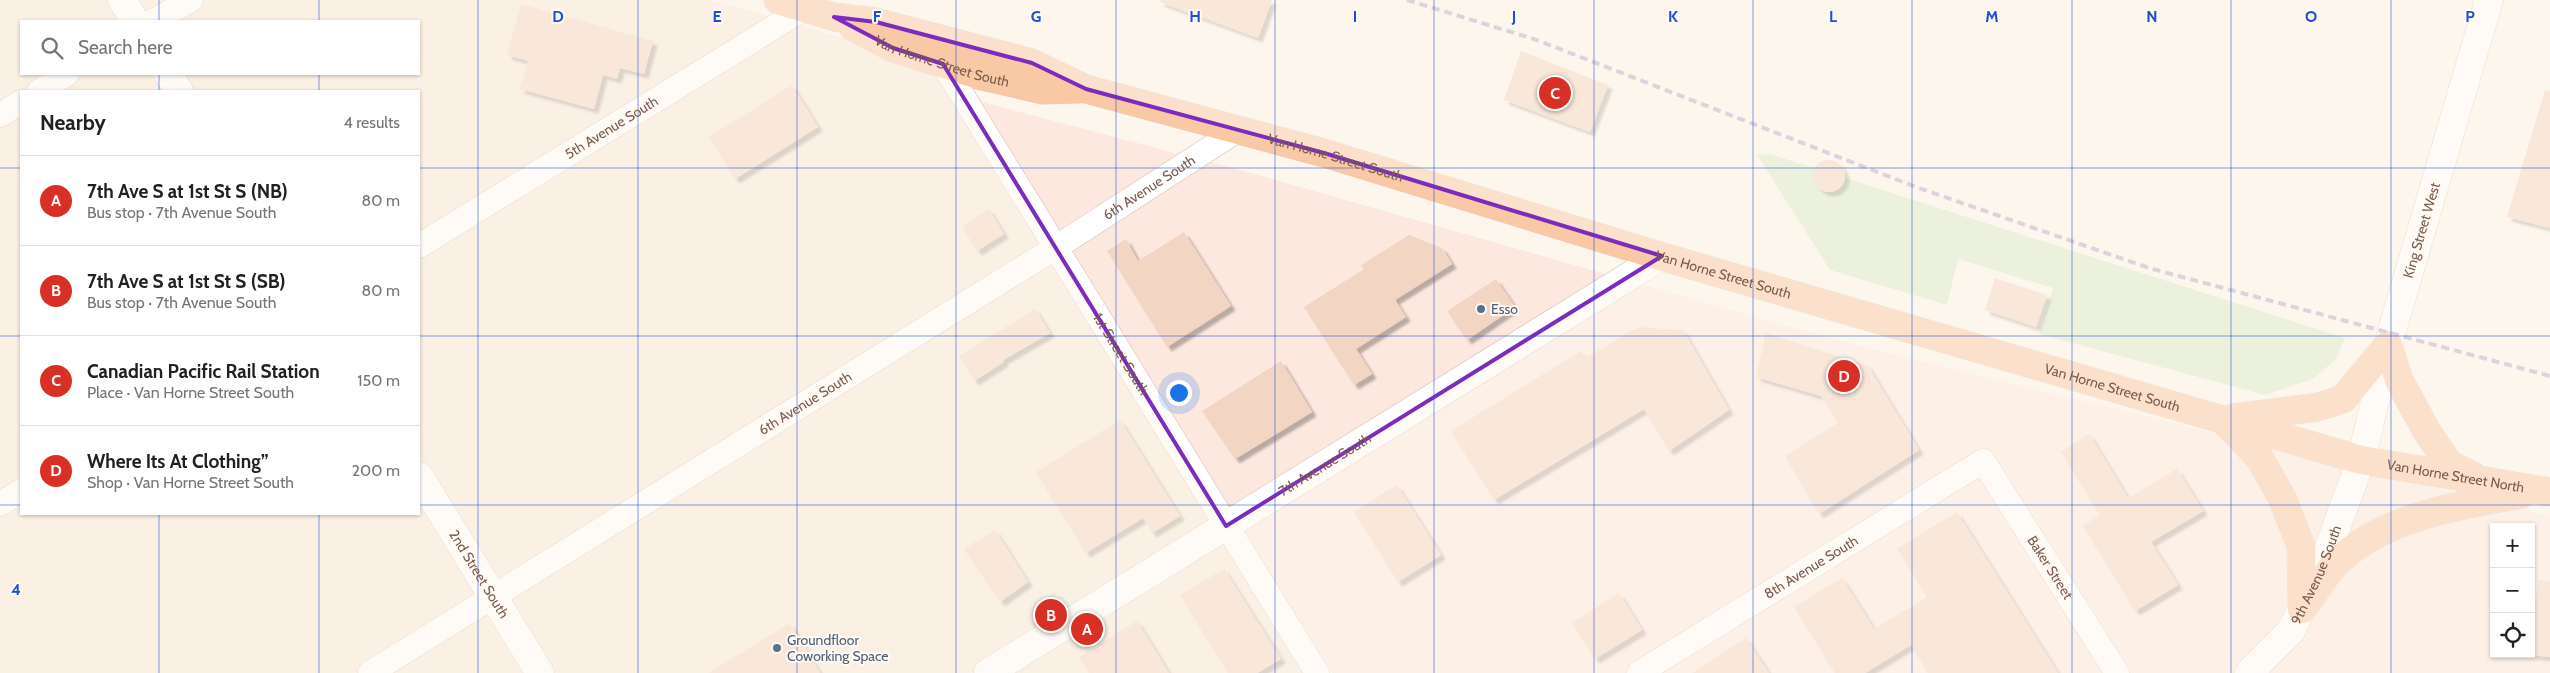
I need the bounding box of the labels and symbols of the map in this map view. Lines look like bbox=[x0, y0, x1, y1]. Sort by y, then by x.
text: D bbox=[552, 7, 564, 26]
text: E bbox=[712, 7, 722, 26]
text: F bbox=[873, 7, 882, 26]
text: G bbox=[1031, 7, 1041, 26]
text: H bbox=[1189, 7, 1201, 26]
text: I bbox=[1353, 7, 1357, 26]
text: J bbox=[1511, 7, 1516, 26]
text: K bbox=[1668, 7, 1678, 26]
text: L bbox=[1829, 7, 1837, 26]
text: M bbox=[1985, 7, 1999, 26]
text: N bbox=[2146, 7, 2158, 26]
text: O bbox=[2305, 7, 2317, 26]
text: P bbox=[2465, 7, 2475, 26]
street label: Van Horne Street South bbox=[872, 31, 1011, 91]
pin: C bbox=[1539, 74, 1571, 112]
street label: 5th Avenue South bbox=[561, 92, 661, 163]
street label: Van Horne Street South bbox=[1266, 129, 1406, 186]
street label: 6th Avenue South bbox=[1099, 151, 1199, 224]
street label: King Street West bbox=[2399, 180, 2444, 280]
street label: Van Horne Street South bbox=[1653, 246, 1793, 303]
place label: Esso bbox=[1491, 300, 1518, 318]
marker: Esso bbox=[1475, 303, 1487, 315]
street label: 1st Street South bbox=[1089, 310, 1153, 398]
pin: D bbox=[1828, 357, 1860, 395]
street label: Van Horne Street South bbox=[2042, 359, 2182, 416]
street label: 6th Avenue South bbox=[755, 367, 855, 439]
your location bbox=[1166, 380, 1192, 406]
street label: 7th Avenue South bbox=[1275, 429, 1374, 500]
street label: Van Horne Street North bbox=[2386, 456, 2526, 496]
street label: 9th Avenue South bbox=[2287, 523, 2345, 627]
street label: 2nd Street South bbox=[445, 526, 513, 622]
street label: 8th Avenue South bbox=[1761, 531, 1861, 603]
street label: Baker Street bbox=[2023, 532, 2077, 603]
text: 4 bbox=[11, 580, 21, 599]
pin: B bbox=[1035, 596, 1067, 634]
pin: A bbox=[1071, 610, 1103, 648]
place label: Groundfloor Coworking Space bbox=[787, 631, 889, 665]
marker: Groundfloor Coworking Space bbox=[771, 642, 783, 654]

